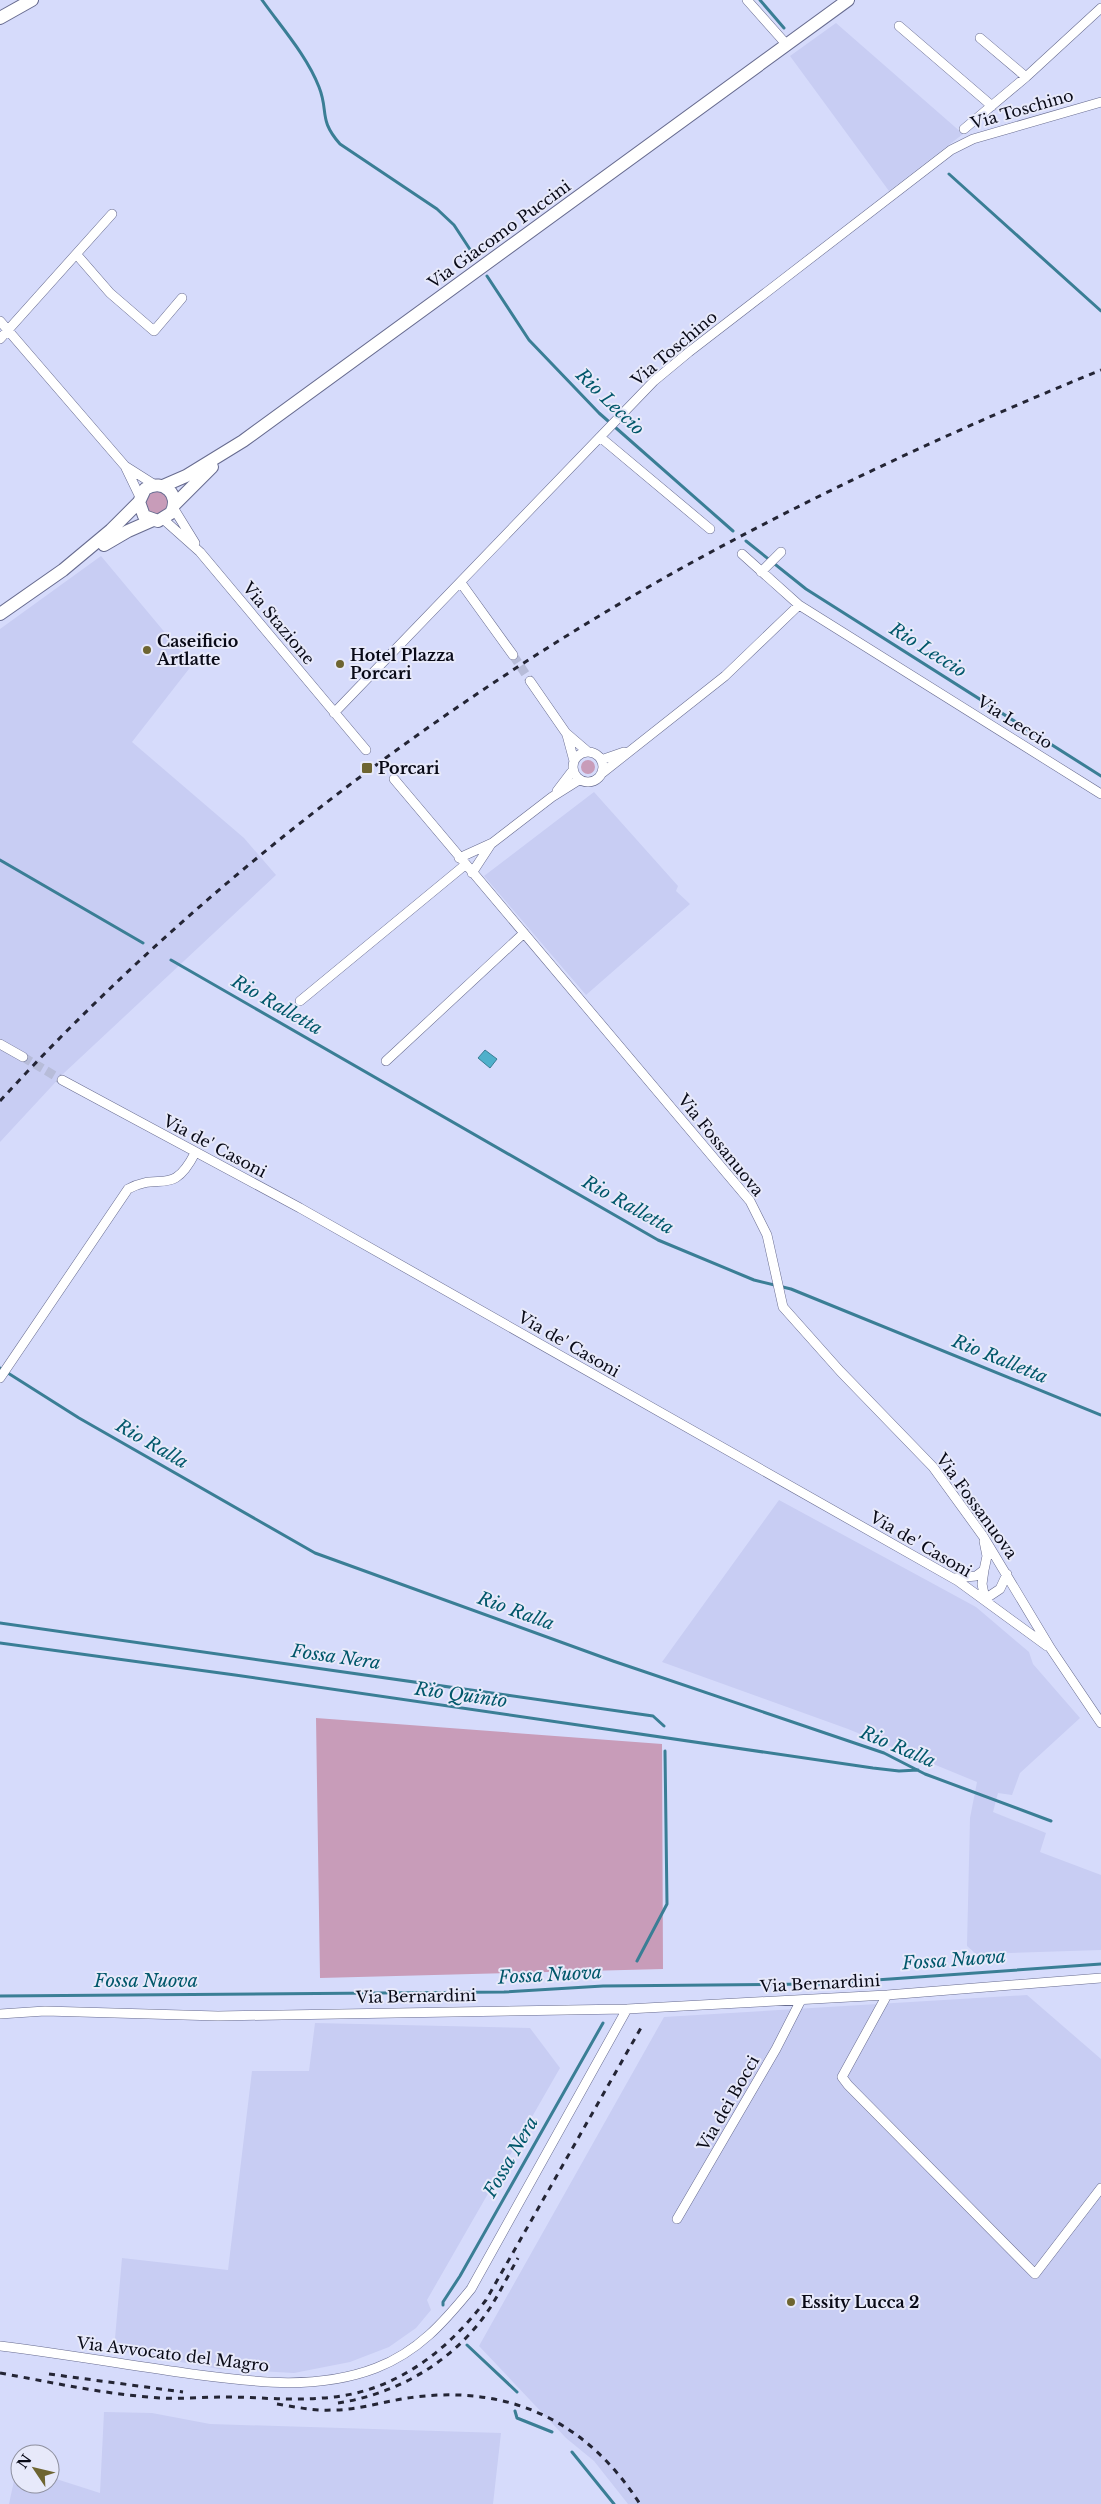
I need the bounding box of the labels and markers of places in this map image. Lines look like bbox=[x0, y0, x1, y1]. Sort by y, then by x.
place label: Caseificio Artlatte bbox=[156, 631, 238, 669]
marker: Caseificio Artlatte bbox=[141, 644, 153, 656]
place label: Hotel Plazza Porcari bbox=[350, 645, 454, 683]
marker: Hotel Plazza Porcari bbox=[334, 658, 346, 670]
place label: Porcari bbox=[378, 758, 440, 778]
marker: Porcari bbox=[360, 761, 374, 775]
place label: Essity Lucca 2 bbox=[801, 2292, 919, 2312]
marker: Essity Lucca 2 bbox=[785, 2296, 797, 2308]

